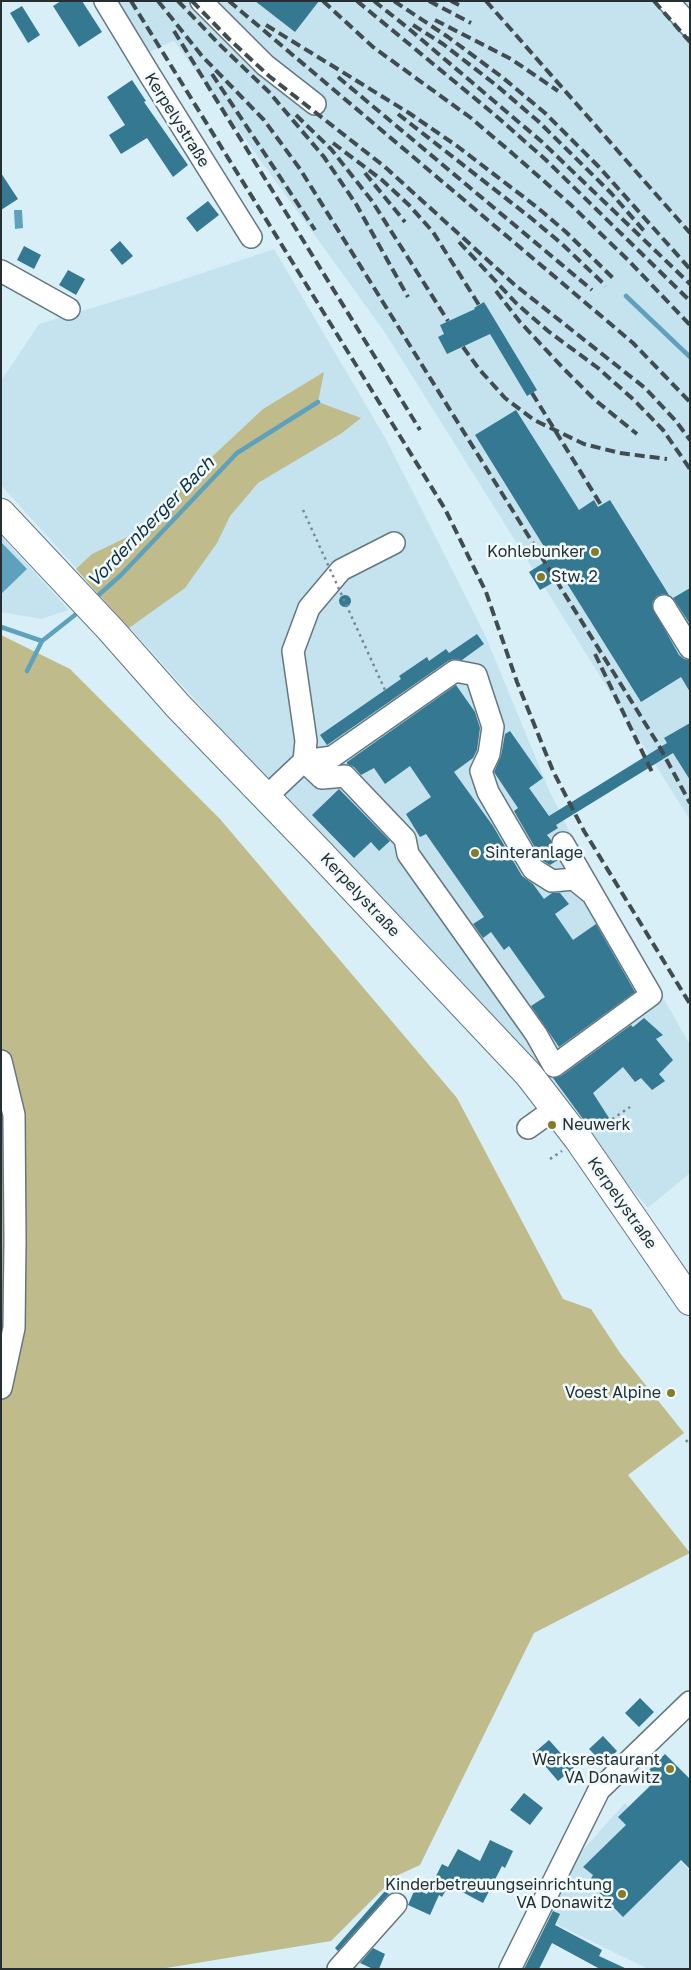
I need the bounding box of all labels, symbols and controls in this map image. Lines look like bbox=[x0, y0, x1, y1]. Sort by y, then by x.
street label: Kerpelystraße bbox=[140, 69, 214, 171]
water label: Vordernberger Bach bbox=[83, 452, 219, 592]
place label: Kohlebunker bbox=[487, 542, 585, 562]
marker: Kohlebunker bbox=[589, 546, 601, 558]
place label: Stw. 2 bbox=[551, 567, 598, 587]
marker: Stw. 2 bbox=[535, 571, 547, 583]
place label: Sinteranlage bbox=[485, 843, 583, 863]
marker: Sinteranlage bbox=[469, 847, 481, 859]
street label: Kerpelystraße bbox=[316, 849, 404, 941]
place label: Neuwerk bbox=[562, 1115, 630, 1135]
marker: Neuwerk bbox=[546, 1119, 558, 1131]
street label: Kerpelystraße bbox=[583, 1153, 661, 1253]
place label: Voest Alpine bbox=[565, 1383, 661, 1403]
marker: Voest Alpine bbox=[665, 1387, 677, 1399]
place label: Werksrestaurant VA Donawitz bbox=[532, 1750, 660, 1788]
marker: Werksrestaurant VA Donawitz bbox=[664, 1763, 676, 1775]
place label: Kinderbetreuungseinrichtung VA Donawitz bbox=[385, 1875, 612, 1913]
marker: Kinderbetreuungseinrichtung VA Donawitz bbox=[616, 1888, 628, 1900]

